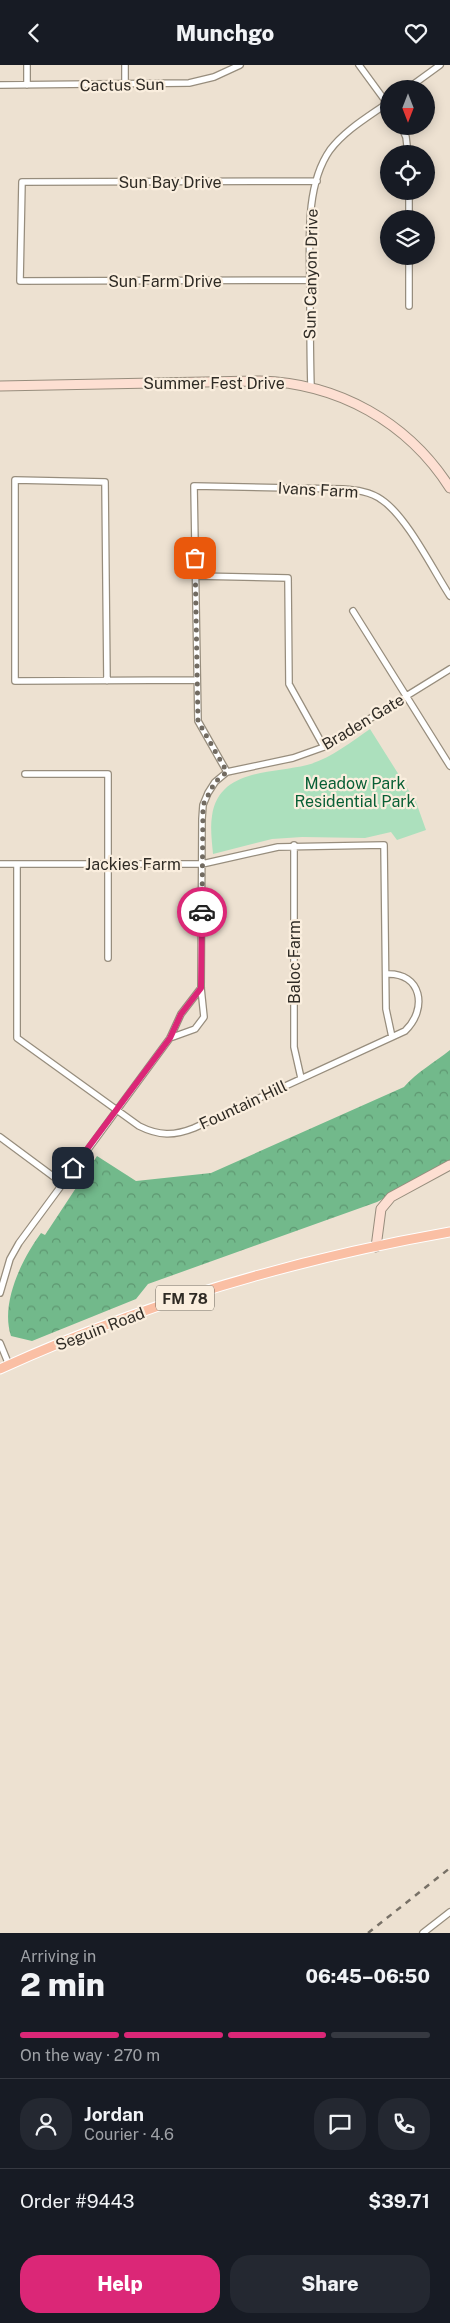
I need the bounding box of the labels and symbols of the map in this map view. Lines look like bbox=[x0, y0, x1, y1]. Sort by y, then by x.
street label: Cactus Sun bbox=[79, 75, 165, 95]
north arrow bbox=[380, 80, 435, 135]
street label: Sun Bay Drive bbox=[118, 173, 222, 192]
street label: Sun Canyon Drive bbox=[300, 208, 322, 340]
street label: Sun Farm Drive bbox=[108, 272, 222, 291]
street label: Summer Fest Drive bbox=[143, 374, 285, 393]
street label: Ivans Farm bbox=[277, 478, 359, 502]
pin bbox=[174, 537, 216, 579]
street label: Braden Gate bbox=[318, 690, 408, 754]
park label: Meadow Park Residential Park bbox=[294, 774, 416, 811]
street label: Jackies Farm bbox=[85, 855, 181, 874]
courier bbox=[177, 887, 227, 937]
street label: Baloc Farm bbox=[285, 920, 304, 1004]
street label: Fountain Hill bbox=[196, 1076, 290, 1134]
pin bbox=[52, 1147, 94, 1189]
road number: FM 78 bbox=[156, 1285, 214, 1311]
street label: Seguin Road bbox=[53, 1303, 147, 1355]

